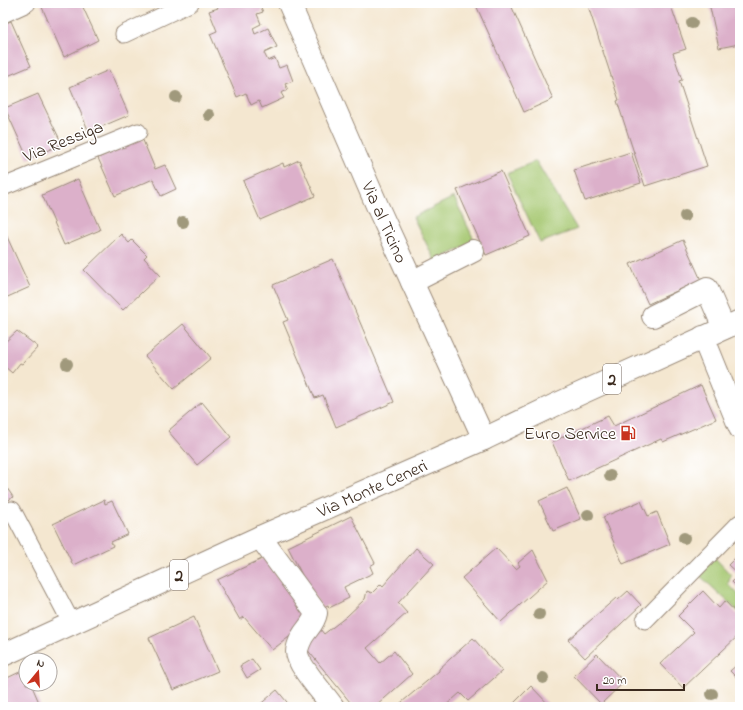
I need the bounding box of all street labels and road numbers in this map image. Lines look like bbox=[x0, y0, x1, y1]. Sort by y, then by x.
street label: Via Ressiga bbox=[19, 115, 108, 172]
street label: Via al Ticino bbox=[353, 177, 413, 268]
road number: 2 bbox=[603, 364, 621, 394]
street label: Via Monte Ceneri bbox=[313, 454, 432, 526]
road number: 2 bbox=[170, 560, 188, 590]

